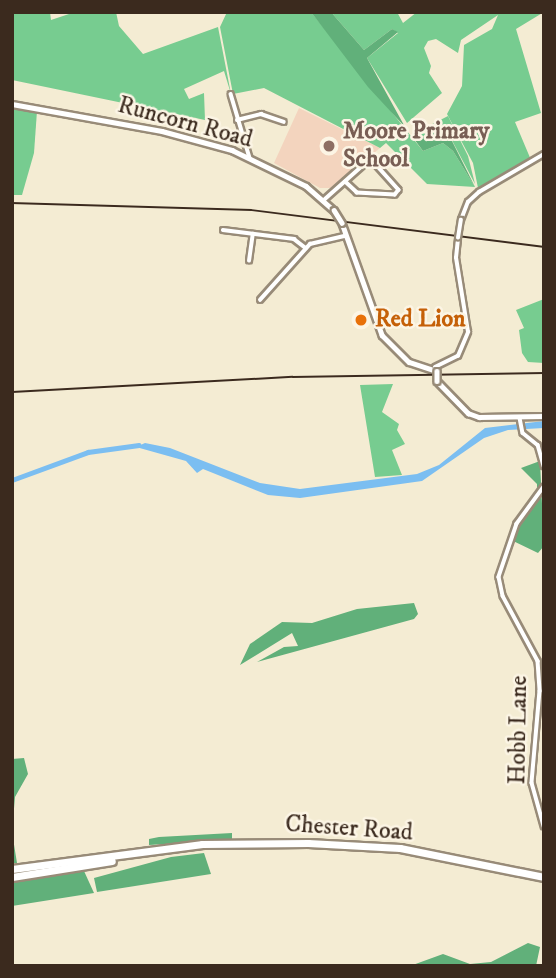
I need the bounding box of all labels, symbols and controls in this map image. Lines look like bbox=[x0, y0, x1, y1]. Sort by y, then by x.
street label: Runcorn Road bbox=[115, 91, 255, 155]
place label: Moore Primary School bbox=[343, 118, 489, 174]
marker: Moore Primary School bbox=[321, 138, 337, 154]
place label: Red Lion bbox=[375, 306, 466, 334]
marker: Red Lion bbox=[353, 312, 369, 328]
street label: Hobb Lane bbox=[504, 675, 534, 785]
street label: Chester Road bbox=[284, 810, 414, 848]

